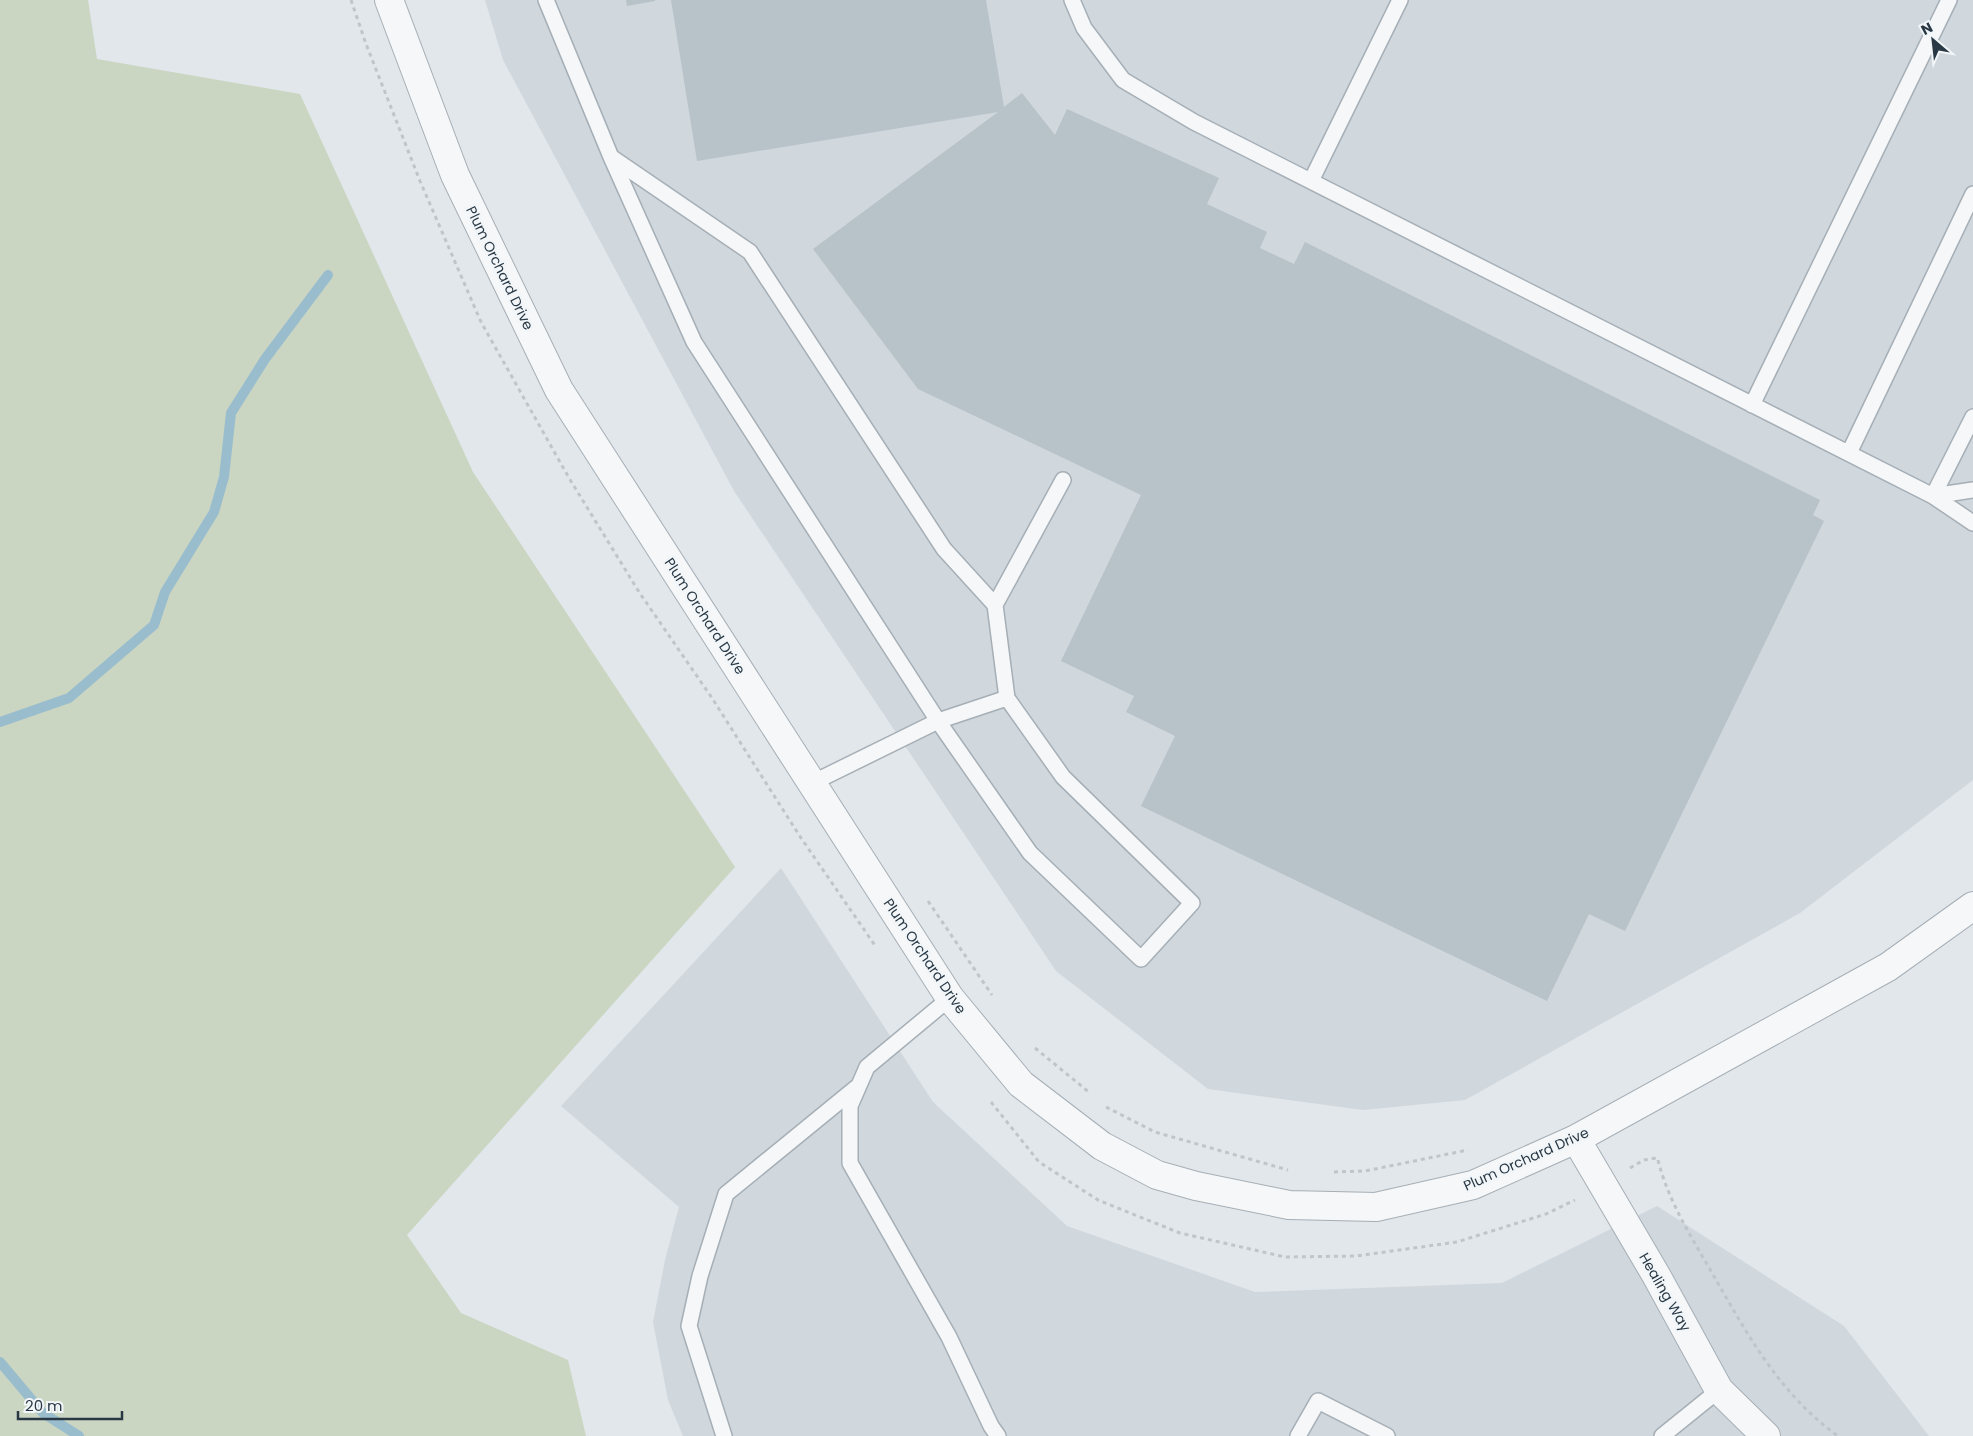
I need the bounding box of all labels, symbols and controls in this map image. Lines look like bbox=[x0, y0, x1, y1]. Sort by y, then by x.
north arrow bbox=[1908, 15, 1958, 65]
text: N bbox=[1918, 17, 1936, 40]
street label: Plum Orchard Drive bbox=[461, 203, 539, 333]
street label: Plum Orchard Drive bbox=[660, 554, 750, 678]
street label: Plum Orchard Drive bbox=[879, 894, 971, 1018]
street label: Plum Orchard Drive bbox=[1460, 1122, 1592, 1196]
street label: Healing Way bbox=[1634, 1249, 1696, 1335]
scale bar bbox=[18, 1388, 121, 1420]
text: 20 m bbox=[25, 1395, 63, 1416]

